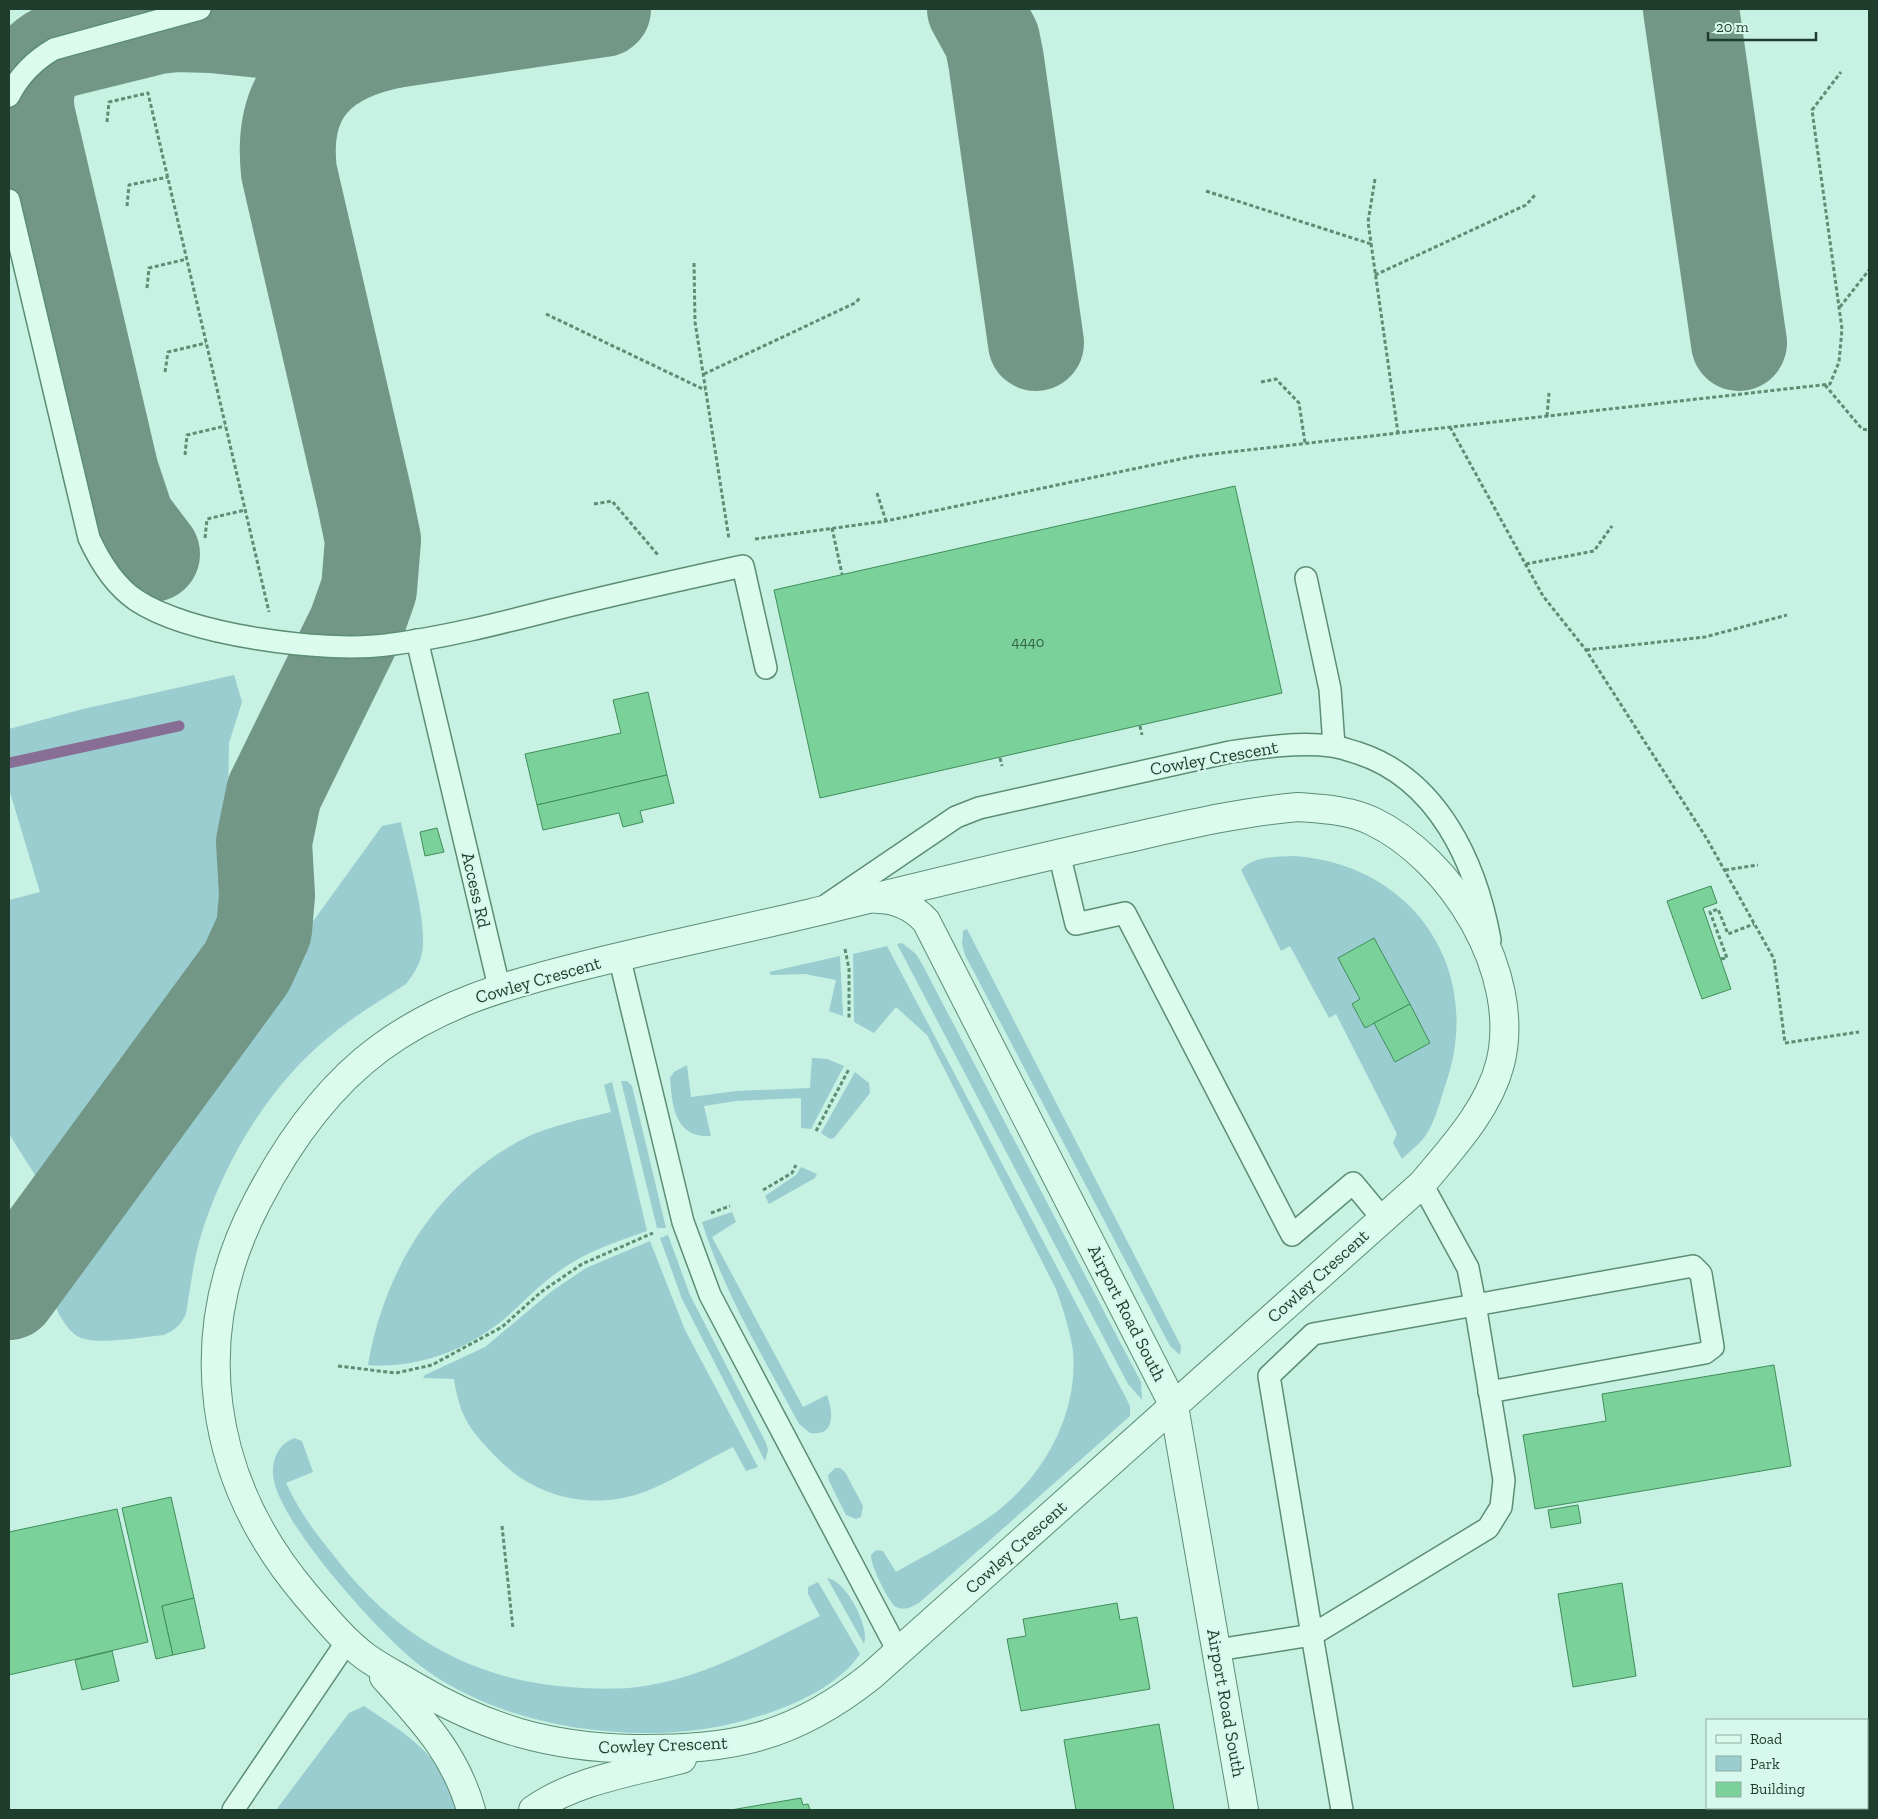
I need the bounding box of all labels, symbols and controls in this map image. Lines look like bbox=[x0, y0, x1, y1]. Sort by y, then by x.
scale bar bbox=[1708, 10, 1816, 42]
text: 20 m bbox=[1716, 18, 1749, 36]
house number: 4440 bbox=[1012, 633, 1044, 651]
street label: Cowley Crescent bbox=[1148, 736, 1280, 780]
street label: Access Rd bbox=[457, 850, 495, 930]
street label: Cowley Crescent bbox=[473, 952, 604, 1008]
street label: Cowley Crescent bbox=[1263, 1224, 1374, 1327]
street label: Airport Road South bbox=[1083, 1241, 1171, 1385]
street label: Cowley Crescent bbox=[961, 1495, 1072, 1598]
street label: Airport Road South bbox=[1202, 1627, 1250, 1779]
legend bbox=[1706, 1719, 1868, 1809]
text: Road bbox=[1750, 1730, 1783, 1748]
street label: Cowley Crescent bbox=[598, 1732, 728, 1758]
text: Park bbox=[1750, 1755, 1780, 1773]
text: Building bbox=[1750, 1780, 1805, 1798]

